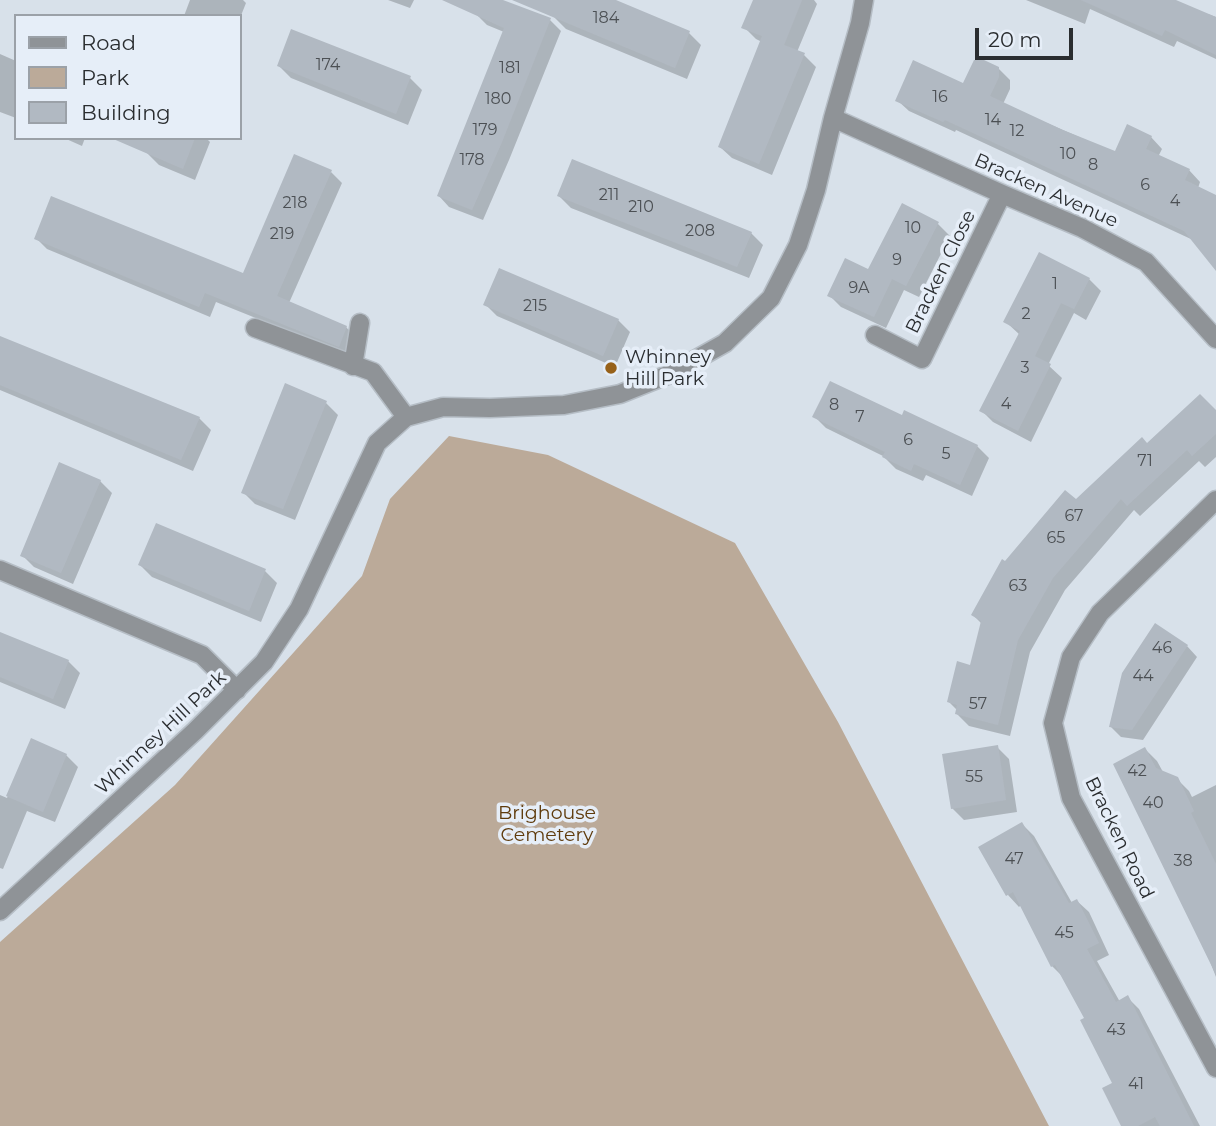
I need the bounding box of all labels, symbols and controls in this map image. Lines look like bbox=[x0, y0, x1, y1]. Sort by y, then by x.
house number: 184 bbox=[593, 8, 619, 28]
legend bbox=[14, 14, 242, 140]
scale bar bbox=[978, 14, 1076, 58]
text: 20 m bbox=[988, 27, 1042, 52]
text: Road bbox=[81, 30, 136, 55]
house number: 174 bbox=[316, 55, 340, 75]
house number: 181 bbox=[499, 58, 521, 78]
text: Park bbox=[81, 65, 129, 90]
house number: 16 bbox=[932, 87, 948, 107]
house number: 180 bbox=[485, 89, 511, 109]
text: Building bbox=[81, 100, 171, 125]
house number: 14 bbox=[985, 110, 1001, 130]
house number: 179 bbox=[473, 120, 497, 140]
house number: 12 bbox=[1010, 121, 1024, 141]
house number: 10 bbox=[1060, 144, 1076, 164]
street label: Bracken Avenue bbox=[971, 149, 1121, 233]
house number: 178 bbox=[459, 150, 485, 170]
house number: 8 bbox=[1088, 155, 1098, 175]
house number: 6 bbox=[1140, 175, 1150, 195]
house number: 211 bbox=[599, 185, 619, 205]
house number: 4 bbox=[1170, 191, 1180, 211]
house number: 218 bbox=[282, 193, 308, 213]
house number: 210 bbox=[628, 197, 654, 217]
street label: Bracken Close bbox=[901, 207, 981, 337]
house number: 10 bbox=[905, 218, 921, 238]
house number: 208 bbox=[685, 221, 715, 241]
house number: 219 bbox=[270, 224, 294, 244]
house number: 9 bbox=[892, 250, 902, 270]
house number: 1 bbox=[1052, 274, 1058, 294]
house number: 9A bbox=[848, 278, 870, 298]
house number: 215 bbox=[523, 296, 547, 316]
house number: 2 bbox=[1021, 304, 1031, 324]
place label: Whinney Hill Park bbox=[625, 346, 711, 390]
house number: 3 bbox=[1020, 358, 1030, 378]
marker: Whinney Hill Park bbox=[603, 360, 619, 376]
house number: 4 bbox=[1001, 394, 1011, 414]
house number: 8 bbox=[829, 395, 839, 415]
house number: 7 bbox=[855, 407, 865, 427]
house number: 6 bbox=[903, 430, 913, 450]
house number: 5 bbox=[941, 444, 951, 464]
house number: 71 bbox=[1137, 451, 1153, 471]
house number: 67 bbox=[1064, 506, 1084, 526]
house number: 65 bbox=[1047, 528, 1065, 548]
house number: 63 bbox=[1009, 576, 1027, 596]
house number: 46 bbox=[1152, 638, 1172, 658]
house number: 44 bbox=[1132, 666, 1154, 686]
street label: Whinney Hill Park bbox=[91, 667, 231, 799]
house number: 57 bbox=[969, 694, 987, 714]
house number: 42 bbox=[1127, 761, 1147, 781]
house number: 55 bbox=[965, 767, 983, 787]
street label: Bracken Road bbox=[1080, 773, 1158, 903]
house number: 40 bbox=[1142, 793, 1164, 813]
park label: Brighouse Cemetery bbox=[498, 802, 596, 846]
house number: 47 bbox=[1004, 849, 1024, 869]
house number: 38 bbox=[1173, 851, 1193, 871]
house number: 45 bbox=[1054, 923, 1074, 943]
house number: 43 bbox=[1106, 1020, 1126, 1040]
house number: 41 bbox=[1128, 1074, 1144, 1094]

